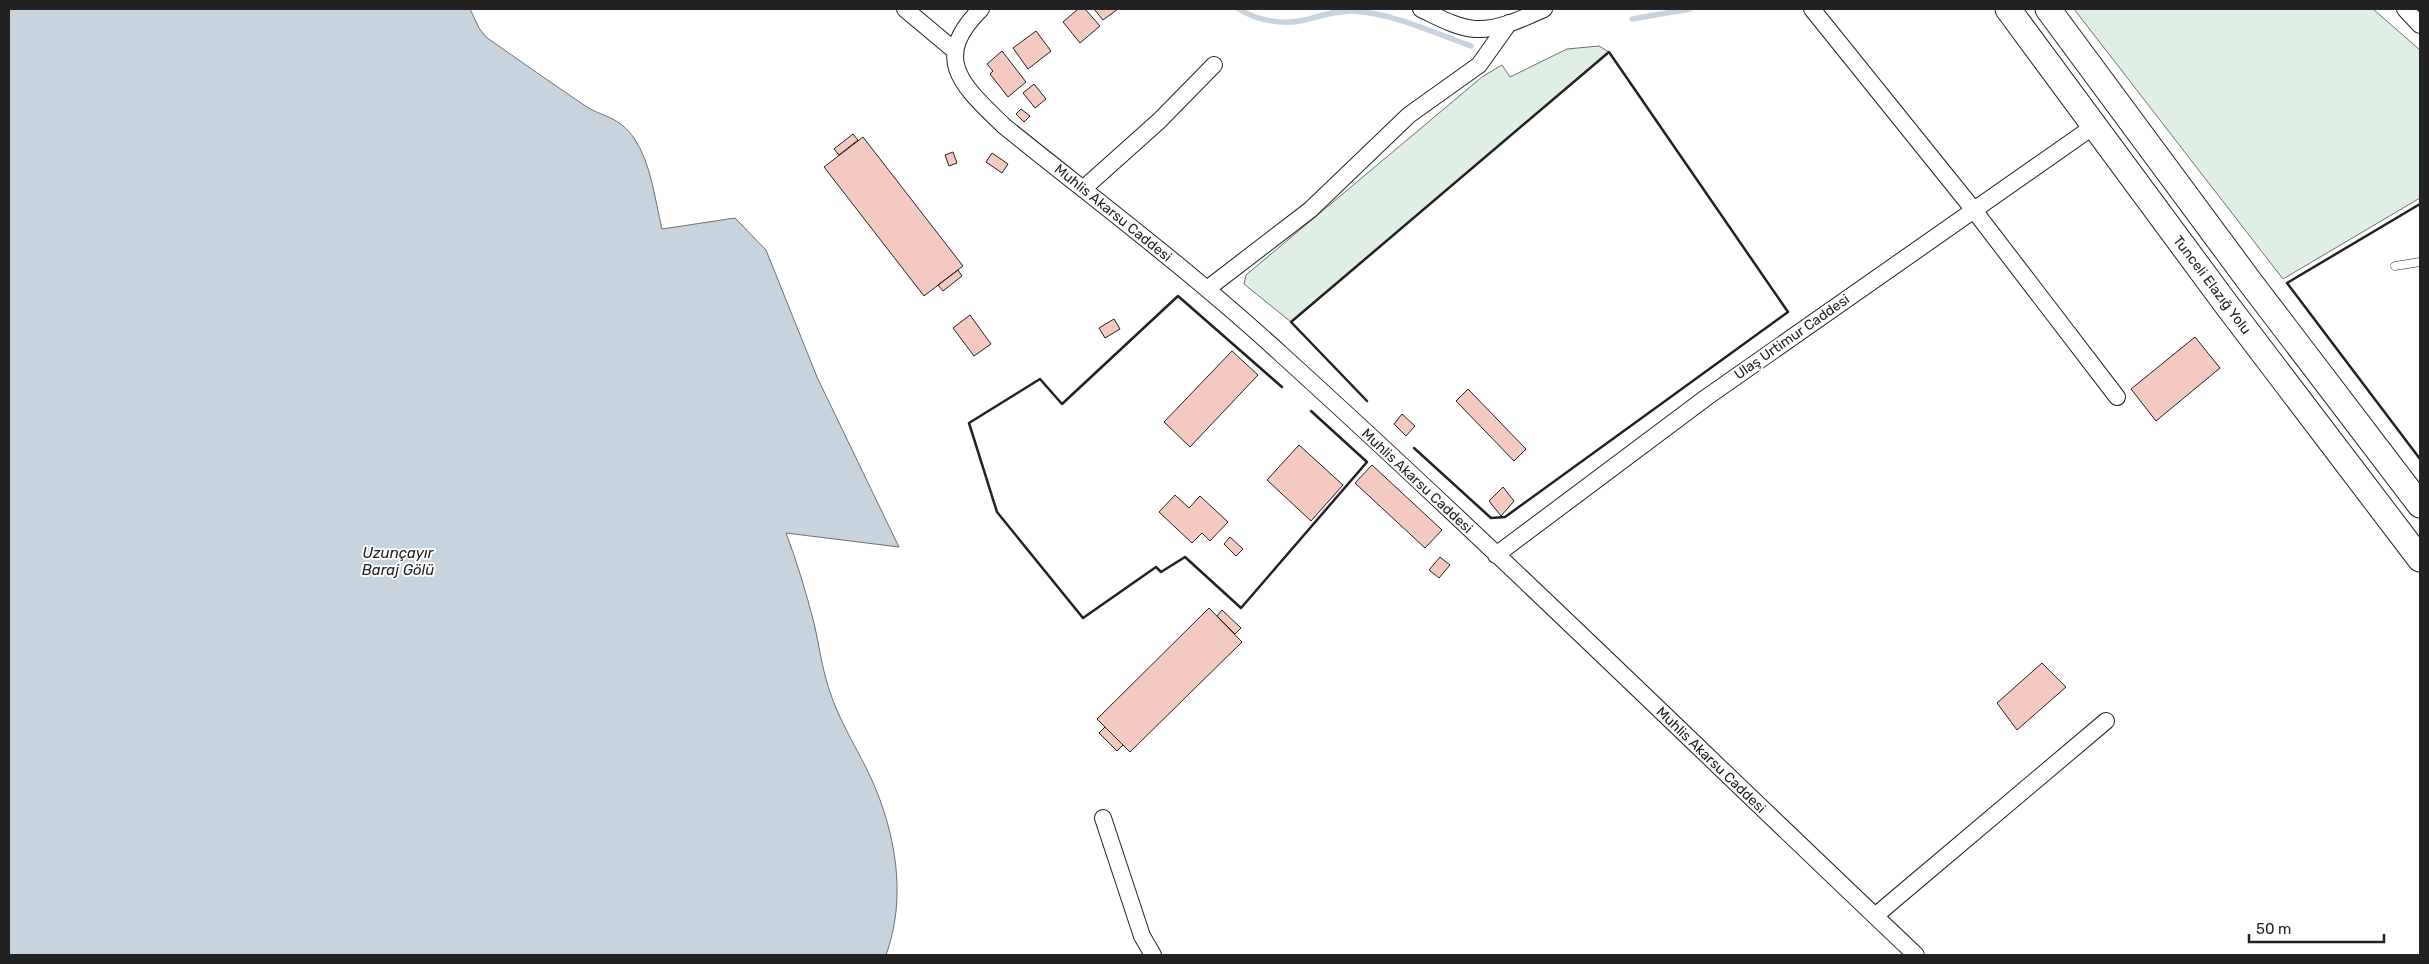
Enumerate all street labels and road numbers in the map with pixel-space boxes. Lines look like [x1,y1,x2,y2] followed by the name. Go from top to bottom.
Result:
[1051,161,1175,265] street label: Muhlis Akarsu Caddesi
[2169,232,2255,338] street label: Tunceli Elazığ Yolu
[1731,291,1853,383] street label: Ulaş Urtimur Caddesi
[1358,425,1476,537] street label: Muhlis Akarsu Caddesi
[1653,703,1769,817] street label: Muhlis Akarsu Caddesi

